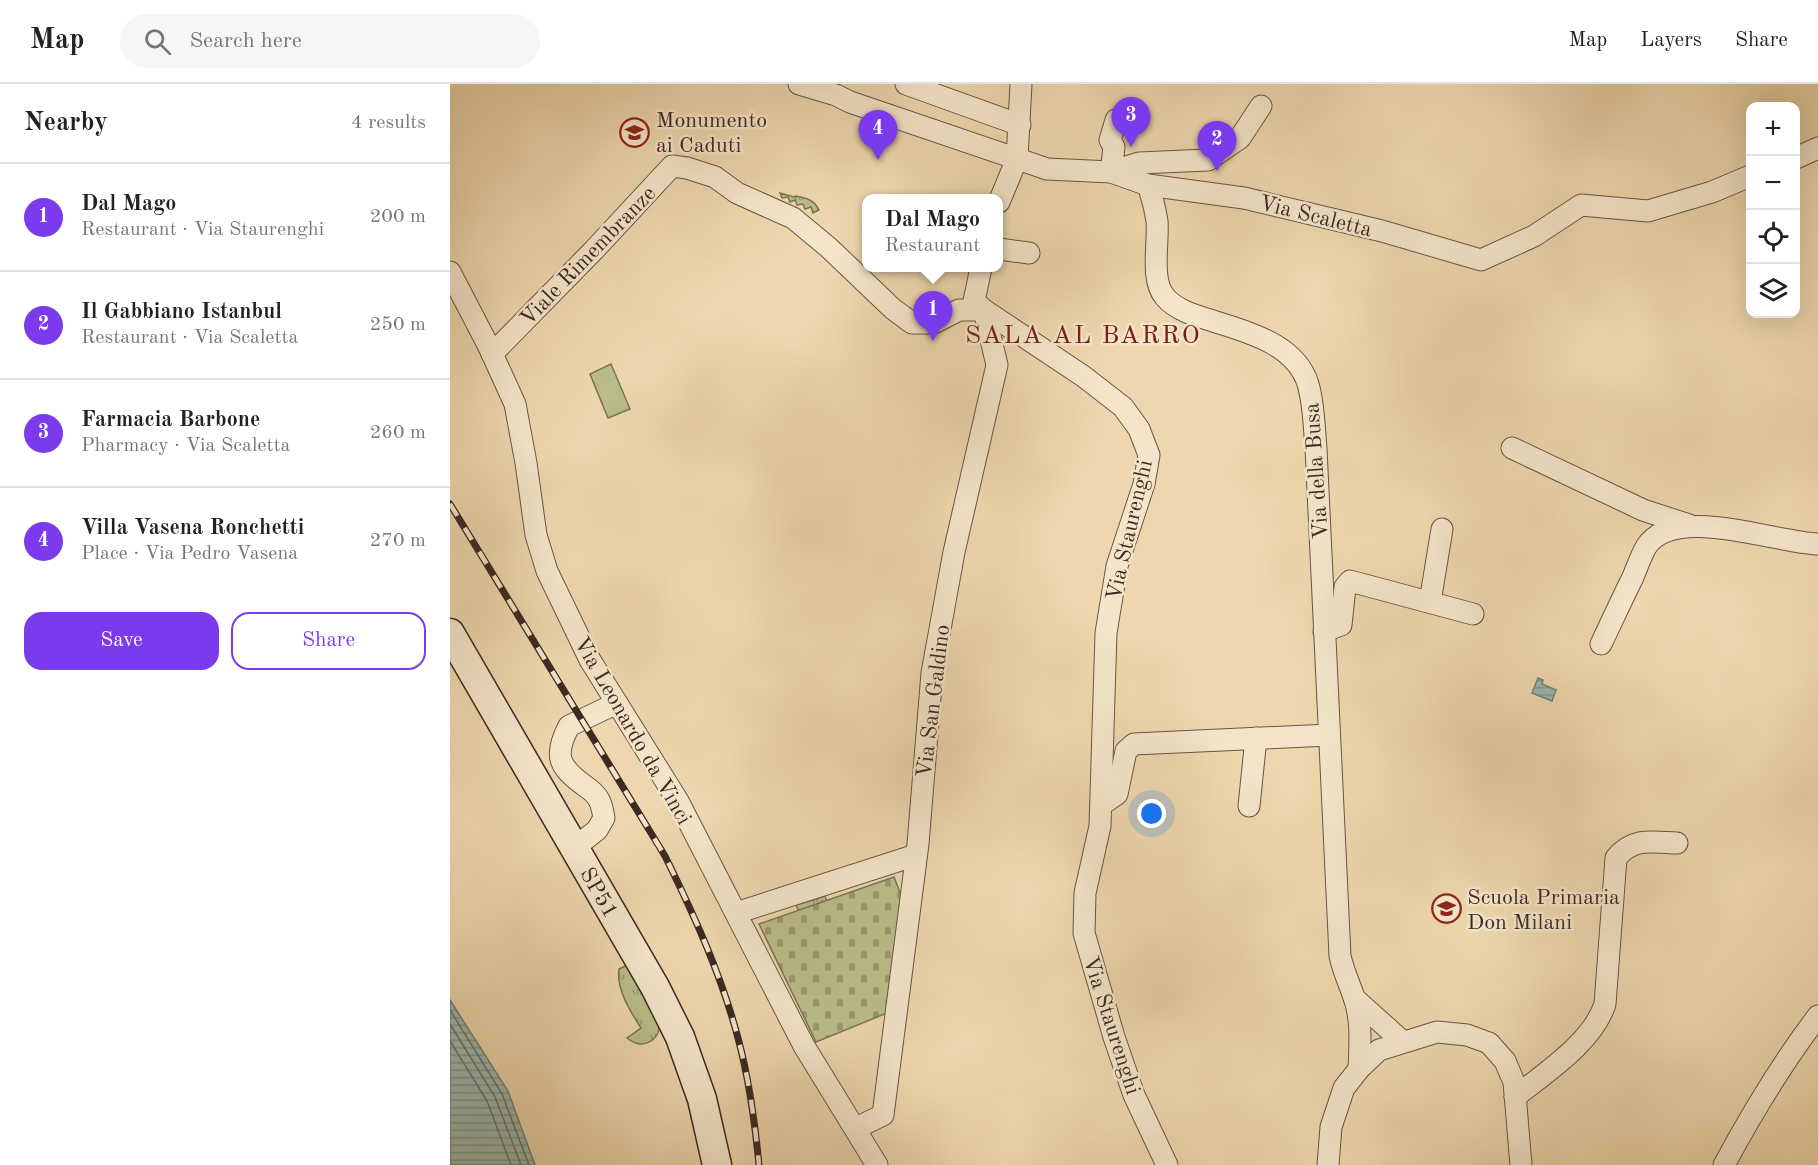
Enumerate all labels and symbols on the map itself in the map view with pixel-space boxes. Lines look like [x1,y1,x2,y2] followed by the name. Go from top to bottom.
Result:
[1112,98,1150,147] pin: 3
[656,110,767,157] place label: Monumento ai Caduti
[858,110,898,160] pin: 4
[619,116,651,148] school or university icon: Monumento ai Caduti
[1198,122,1236,171] pin: 2
[516,182,660,330] street label: Viale Rimembranze
[1257,192,1374,242] street label: Via Scaletta
[914,292,952,341] pin: 1
[965,323,1201,349] district label: SALA AL BARRO
[1301,402,1333,540] street label: Via della Busa
[1103,458,1157,603] street label: Via Staurenghi
[914,623,954,779] street label: Via San Galdino
[569,633,695,829] street label: Via Leonardo da Vinci
[1137,799,1166,828] your location
[575,864,621,922] street label: SP51
[1467,887,1620,934] place label: Scuola Primaria Don Milani
[1430,893,1462,925] school or university icon: Scuola Primaria Don Milani
[1078,954,1144,1097] street label: Via Staurenghi

